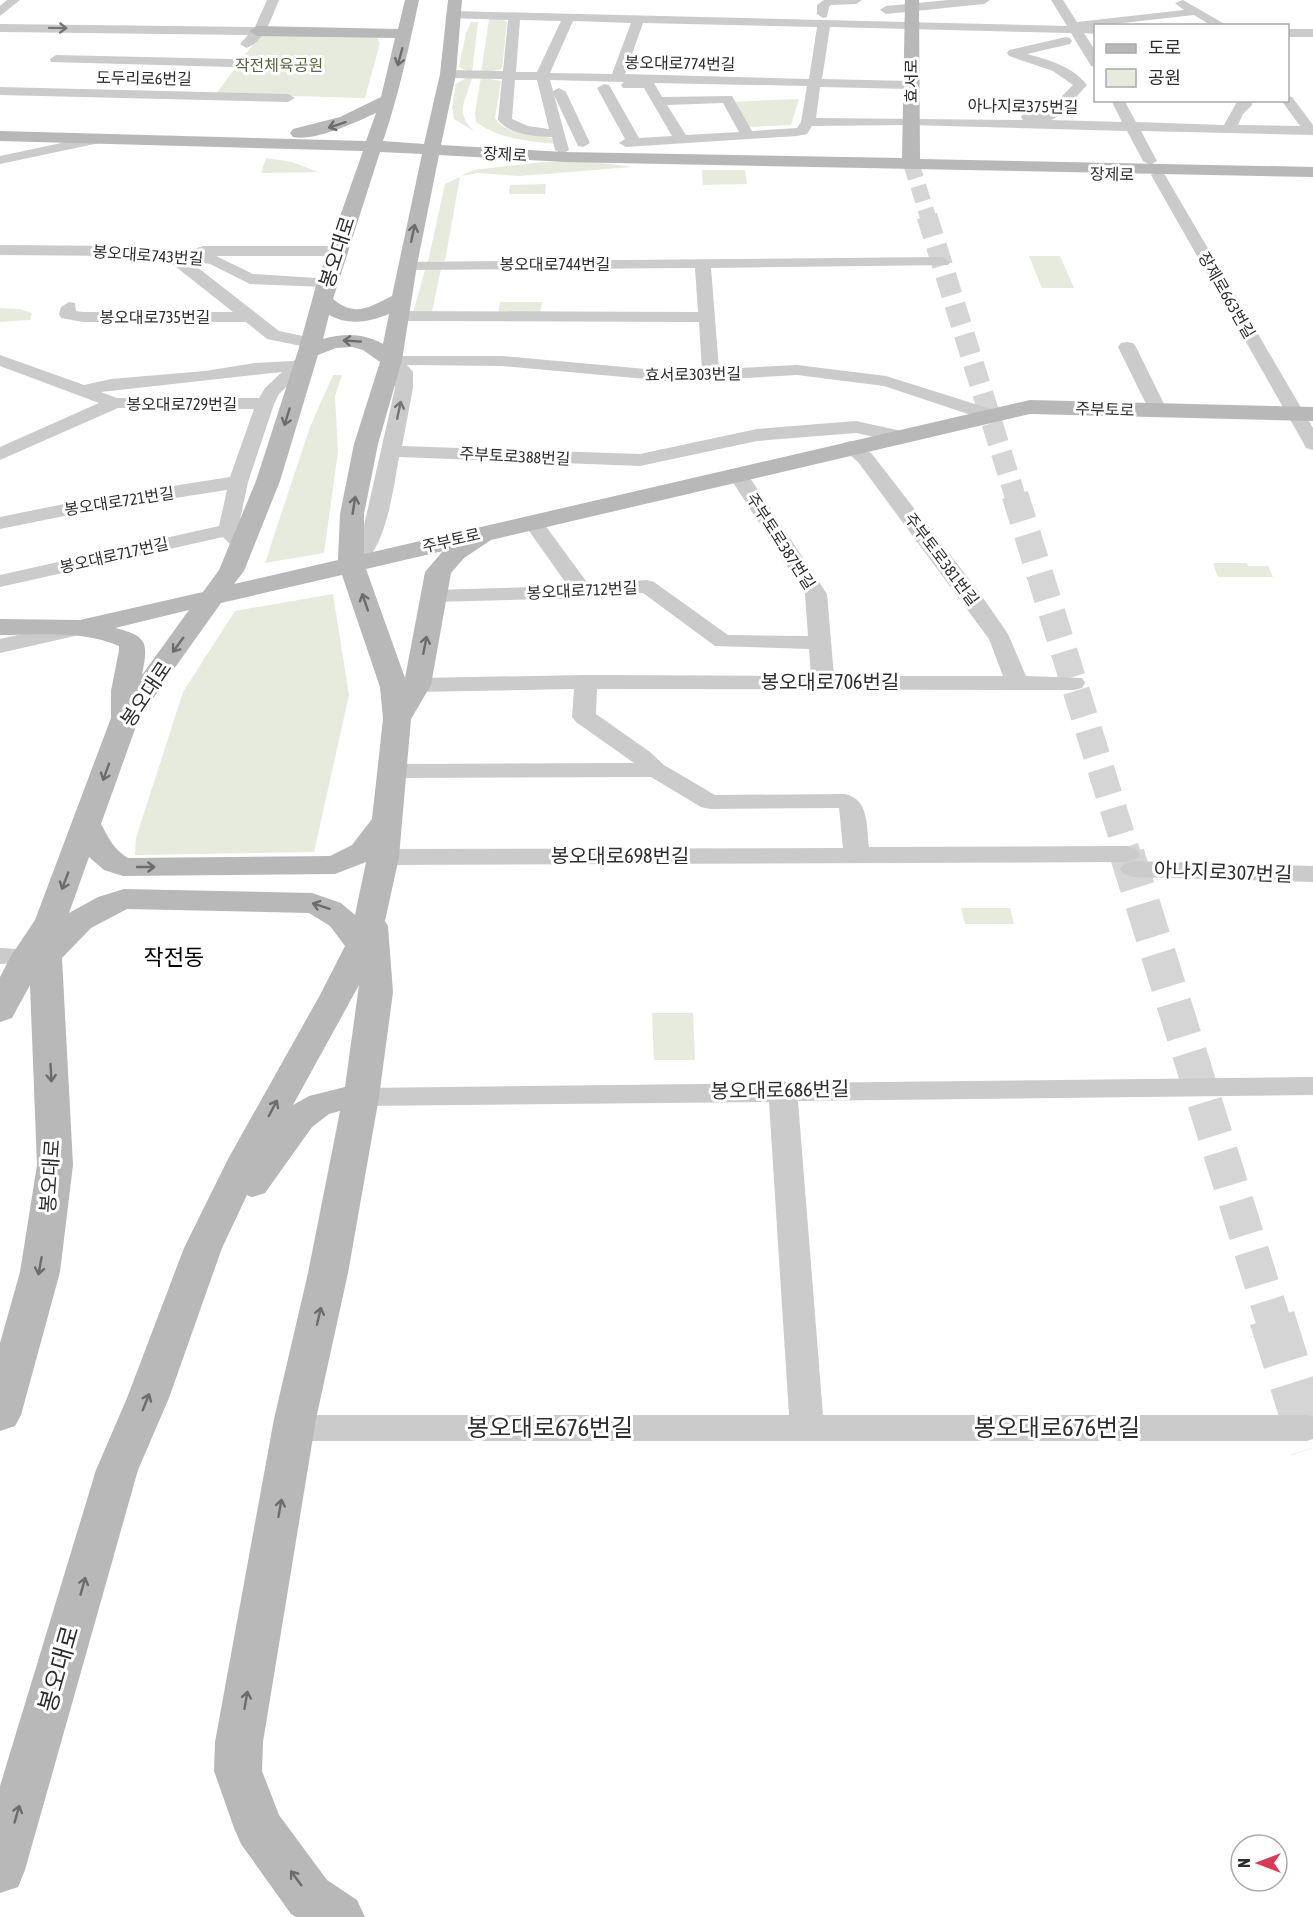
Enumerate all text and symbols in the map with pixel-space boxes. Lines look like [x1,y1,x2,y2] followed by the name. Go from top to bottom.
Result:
[48,22,68,34] one-way arrow
[1094,24,1289,102] legend
[1148,37,1181,58] text: 도로
[394,47,405,66] one-way arrow
[624,53,736,73] street label: 봉오대로774번길
[235,56,323,74] park label: 작전체육공원
[902,59,920,103] street label: 효서로
[1148,67,1181,88] text: 공원
[96,68,192,88] street label: 도두리로6번길
[967,96,1079,116] street label: 아나지로375번길
[328,120,347,131] one-way arrow
[482,144,528,164] street label: 장제로
[1090,165,1135,183] street label: 장제로
[314,213,359,290] street label: 봉오대로
[408,223,420,242] one-way arrow
[92,242,204,268] street label: 봉오대로743번길
[1195,249,1259,341] street label: 장제로663번길
[500,255,610,273] street label: 봉오대로744번길
[100,308,210,326] street label: 봉오대로735번길
[342,335,362,346] one-way arrow
[645,364,741,384] street label: 효서로303번길
[127,395,237,413] street label: 봉오대로729번길
[1075,399,1135,419] street label: 주부토로
[394,401,405,420] one-way arrow
[281,407,292,426] one-way arrow
[459,444,571,468] street label: 주부토로388번길
[63,483,175,519] street label: 봉오대로721번길
[743,490,819,592] street label: 주부토로387번길
[348,495,359,515] one-way arrow
[901,509,983,609] street label: 주부토로381번길
[420,525,482,555] street label: 주부토로
[58,534,170,576] street label: 봉오대로717번길
[526,578,638,602] street label: 봉오대로712번길
[358,593,369,612] one-way arrow
[420,636,431,655] one-way arrow
[172,637,185,653] one-way arrow
[115,657,176,731] street label: 봉오대로
[761,670,899,693] street label: 봉오대로706번길
[99,762,110,781] one-way arrow
[551,844,689,867] street label: 봉오대로698번길
[1153,858,1293,885] street label: 아나지로307번길
[135,861,155,873] one-way arrow
[59,871,70,890] one-way arrow
[312,900,331,911] one-way arrow
[144,944,204,970] district label: 작전동
[45,1062,56,1082] one-way arrow
[710,1077,849,1102] street label: 봉오대로686번길
[267,1100,279,1117] one-way arrow
[35,1138,64,1213] street label: 봉오대로
[34,1256,45,1276] one-way arrow
[313,1307,325,1326] one-way arrow
[141,1393,152,1412] one-way arrow
[467,1414,633,1441] street label: 봉오대로676번길
[974,1414,1140,1441] street label: 봉오대로676번길
[275,1498,286,1518] one-way arrow
[78,1577,89,1596] one-way arrow
[33,1623,84,1715] street label: 봉오대로
[241,1690,252,1710] one-way arrow
[12,1805,23,1824] one-way arrow
[1229,1833,1289,1893] north arrow
[1235,1858,1253,1868] text: N
[290,1871,302,1887] one-way arrow

